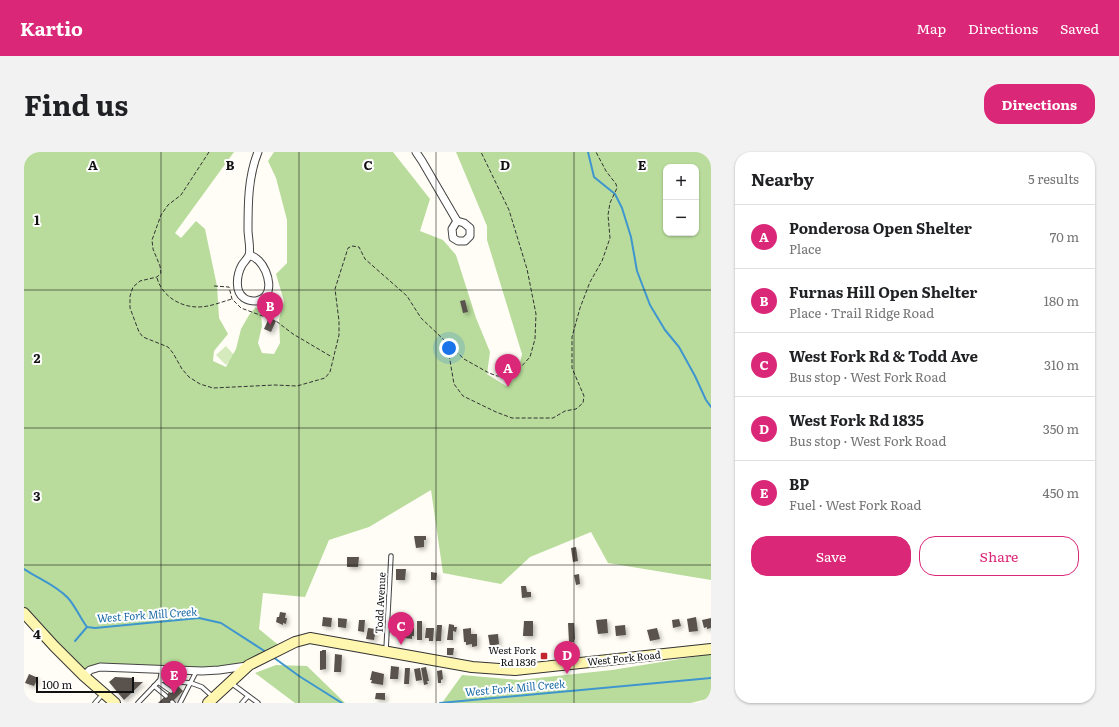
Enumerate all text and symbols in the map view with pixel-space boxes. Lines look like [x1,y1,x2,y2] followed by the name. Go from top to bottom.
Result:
[20,14,83,42] text: Kartio
[916,18,946,38] text: Map
[968,18,1038,38] text: Directions
[1060,18,1099,38] text: Saved
[24,83,128,125] text: Find us
[984,84,1095,124] button: Directions
[88,155,98,174] text: A
[226,155,235,174] text: B
[363,155,373,174] text: C
[500,155,510,174] text: D
[638,155,647,174] text: E
[663,164,699,236] map controls
[663,164,699,200] button: +
[751,166,814,191] text: Nearby
[1028,169,1079,188] text: 5 results
[663,200,699,236] button: −
[34,210,40,229] text: 1
[789,216,972,239] text: Ponderosa Open Shelter
[759,227,769,246] text: A
[1050,227,1079,246] text: 70 m
[789,239,821,258] text: Place
[789,280,977,303] text: Furnas Hill Open Shelter
[760,291,768,310] text: B
[1044,291,1079,310] text: 180 m
[257,292,283,325] pin: B
[789,303,934,322] text: Place · Trail Ridge Road
[439,338,459,358] your location
[789,344,978,367] text: West Fork Rd & Todd Ave
[34,348,41,367] text: 2
[495,354,521,387] pin: A
[759,355,769,374] text: C
[1044,355,1079,374] text: 310 m
[789,367,946,386] text: Bus stop · West Fork Road
[789,408,924,431] text: West Fork Rd 1835
[759,419,769,438] text: D
[1043,419,1079,438] text: 350 m
[789,431,946,450] text: Bus stop · West Fork Road
[789,472,809,495] text: BP
[760,483,768,502] text: E
[1043,483,1079,502] text: 450 m
[33,486,41,505] text: 3
[789,495,922,514] text: Fuel · West Fork Road
[751,536,911,576] button: Save
[919,536,1079,576] button: Share
[370,572,389,634] street label: Todd Avenue
[96,603,198,625] water label: West Fork Mill Creek
[388,612,414,645] pin: C
[33,624,41,643] text: 4
[554,641,580,674] pin: D
[488,642,537,669] place label: West Fork Rd 1836
[586,646,661,669] street label: West Fork Road
[539,651,549,661] marker: West Fork Rd 1836
[161,661,187,694] pin: E
[36,675,134,694] scale bar
[464,675,566,699] water label: West Fork Mill Creek
[42,676,72,692] text: 100 m

